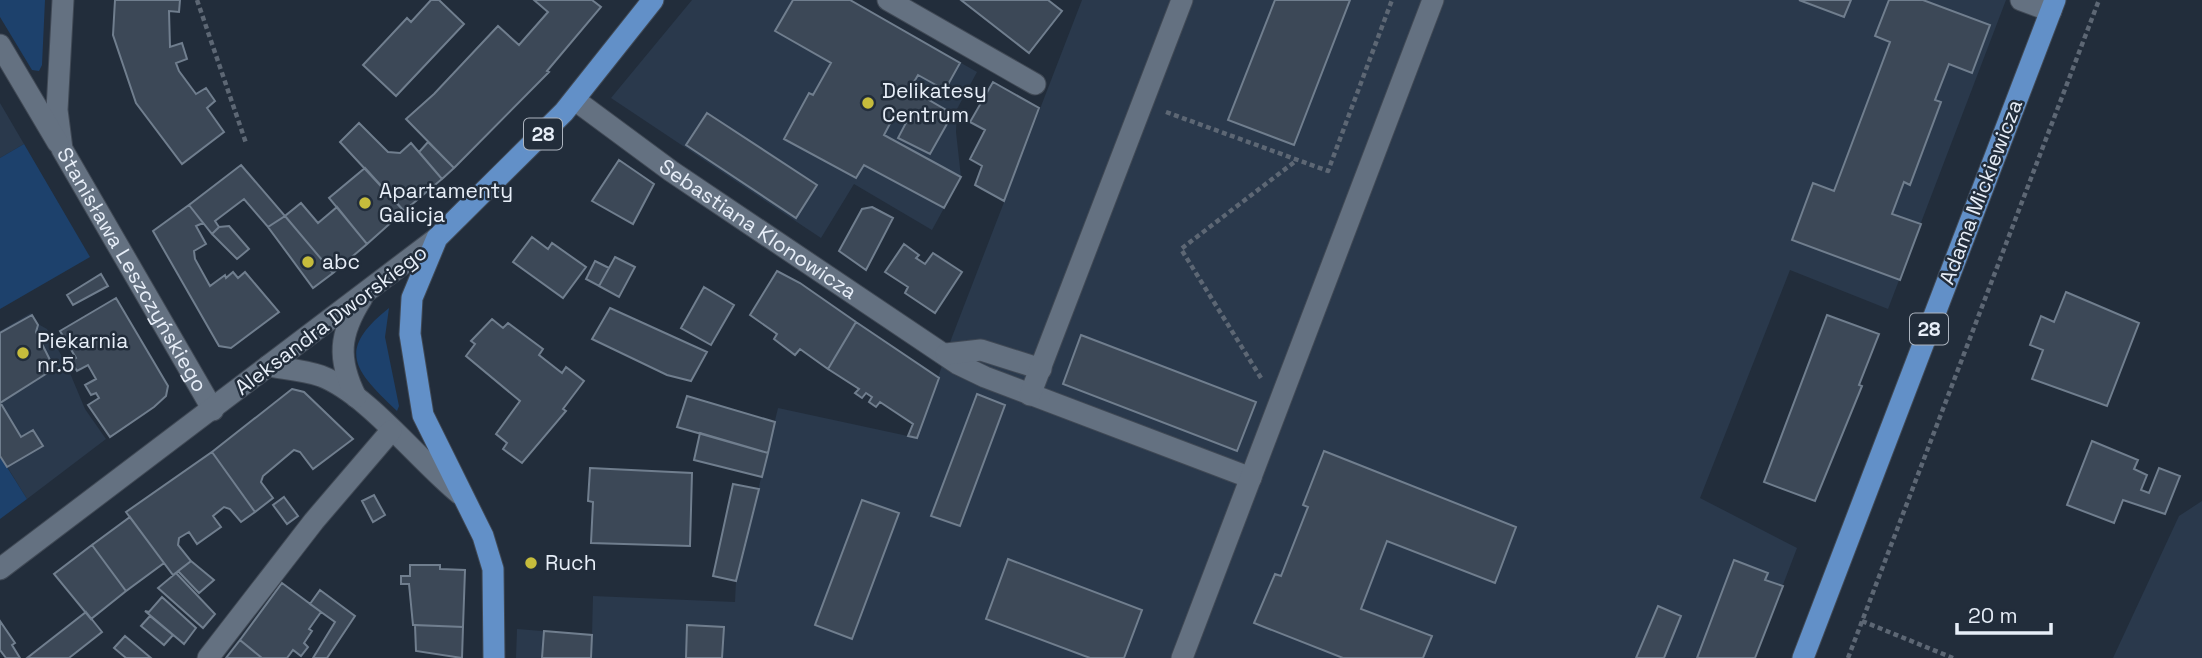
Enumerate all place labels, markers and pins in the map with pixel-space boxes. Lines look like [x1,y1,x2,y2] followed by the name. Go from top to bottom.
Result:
[882,77,987,128] place label: Delikatesy Centrum
[860,95,876,111] marker: Delikatesy Centrum
[379,177,513,228] place label: Apartamenty Galicja
[357,195,373,211] marker: Apartamenty Galicja
[322,248,360,275] place label: abc
[300,254,316,270] marker: abc
[37,327,128,378] place label: Piekarnia nr.5
[15,345,31,361] marker: Piekarnia nr.5
[545,549,597,576] place label: Ruch
[523,555,539,571] marker: Ruch

